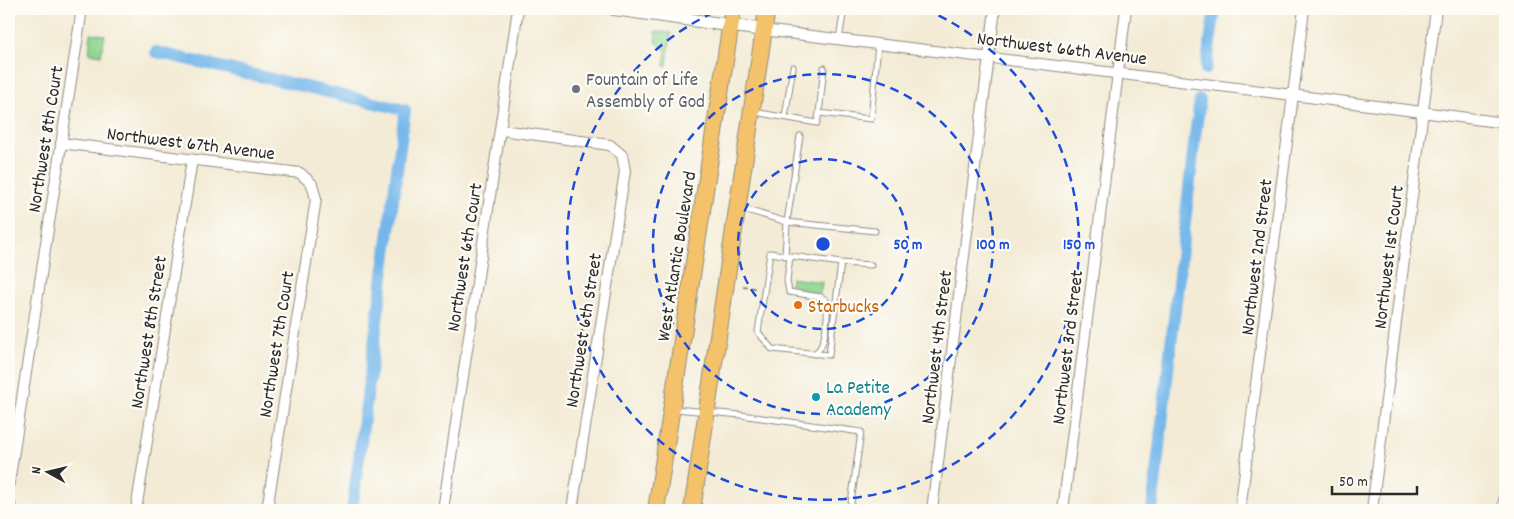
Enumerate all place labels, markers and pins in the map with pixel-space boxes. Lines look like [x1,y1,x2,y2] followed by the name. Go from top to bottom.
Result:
[586,68,705,117] place label: Fountain of Life Assembly of God
[570,83,582,95] marker: Fountain of Life Assembly of God
[814,235,832,253] centre of rings
[808,295,879,322] place label: Starbucks
[792,299,804,311] marker: Starbucks
[826,376,891,425] place label: La Petite Academy
[810,391,822,403] marker: La Petite Academy

